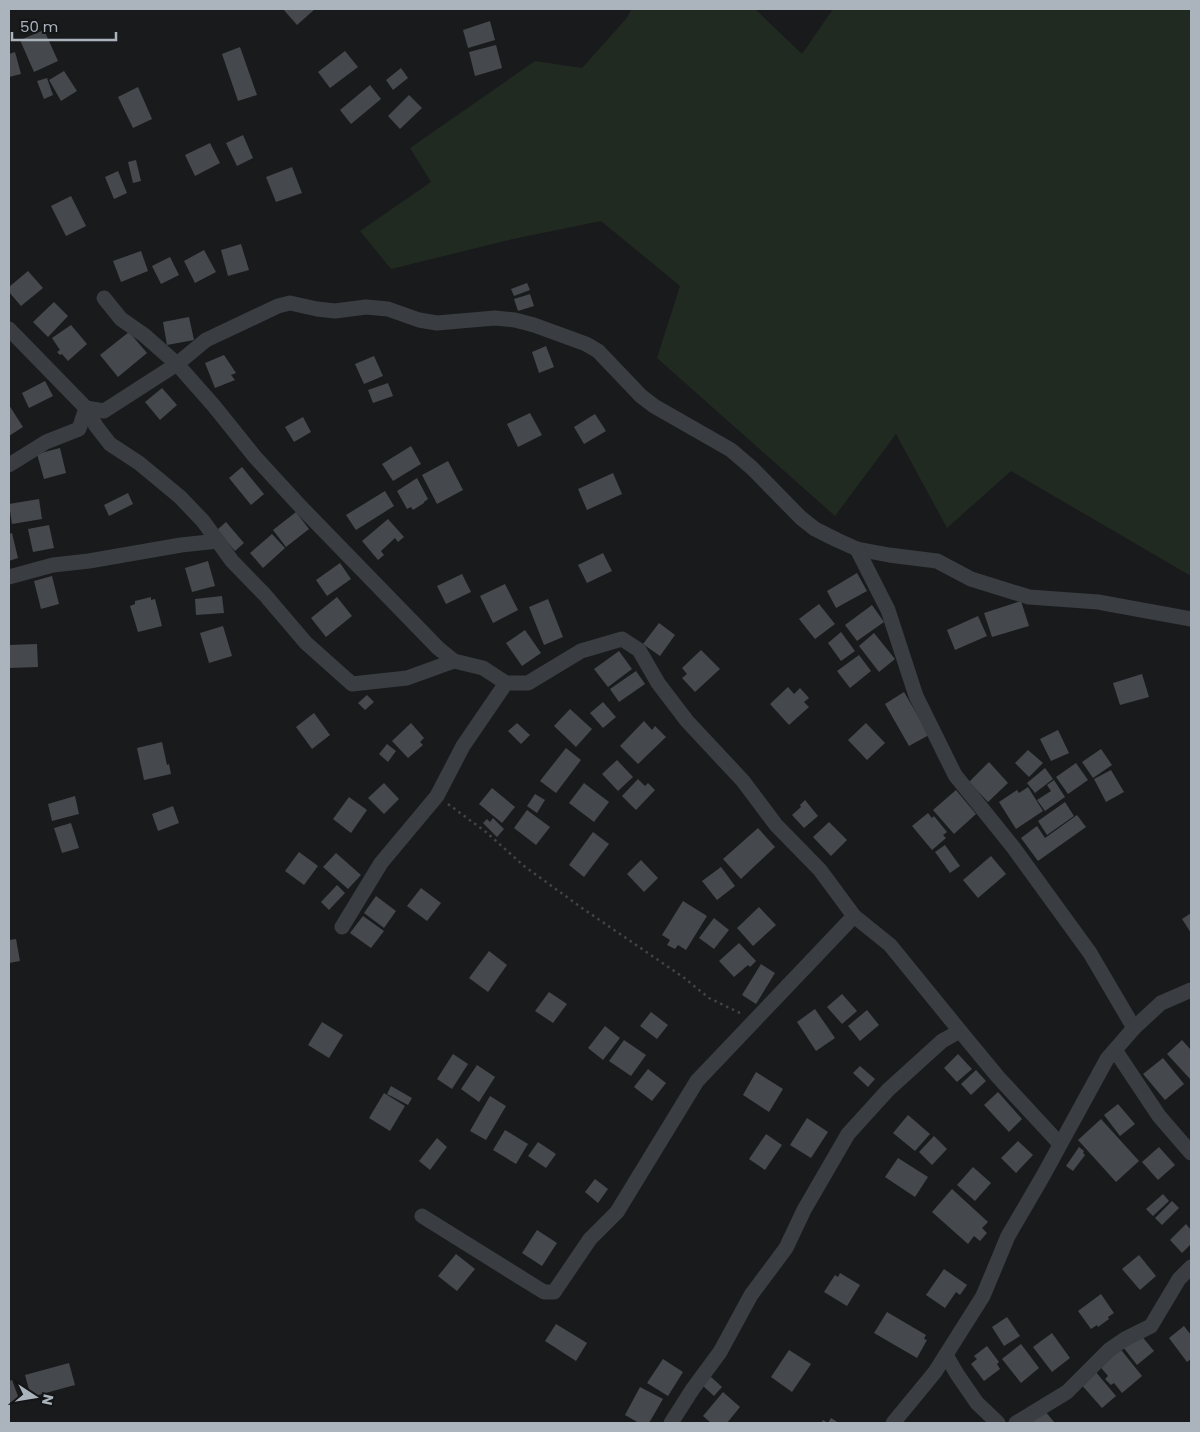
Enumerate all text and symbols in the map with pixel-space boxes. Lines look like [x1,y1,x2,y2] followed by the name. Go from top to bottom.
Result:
[12,10,116,42] scale bar
[20,16,58,37] text: 50 m
[10,1372,60,1422] north arrow
[37,1392,59,1407] text: N

